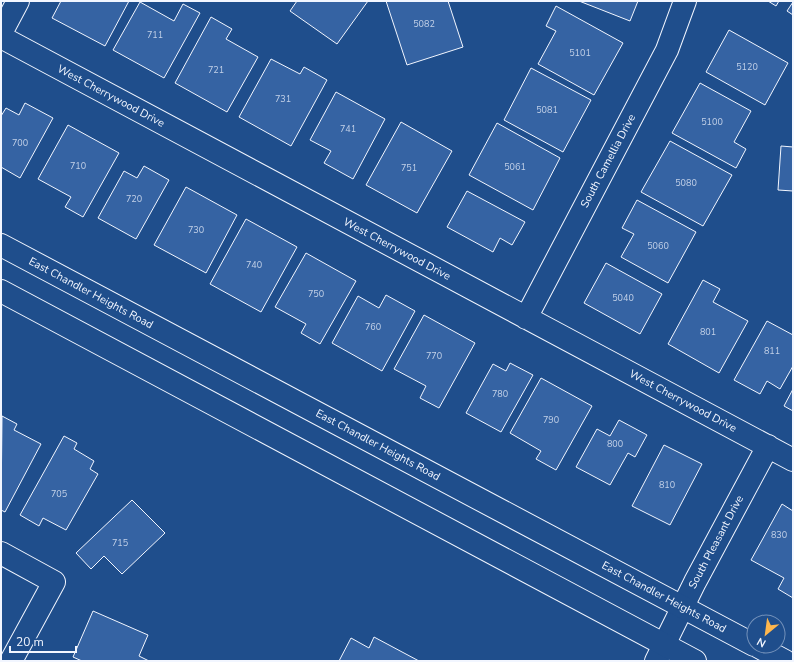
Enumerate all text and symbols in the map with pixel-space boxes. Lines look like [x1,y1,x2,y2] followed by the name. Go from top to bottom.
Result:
[413,18,435,30] house number: 5082
[147,29,163,41] house number: 711
[569,47,591,59] house number: 5101
[55,61,167,131] street label: West Cherrywood Drive
[736,61,758,73] house number: 5120
[208,64,224,76] house number: 721
[275,93,291,105] house number: 731
[536,104,558,116] house number: 5081
[577,111,639,210] street label: South Camellia Drive
[701,116,723,128] house number: 5100
[340,123,356,135] house number: 741
[12,137,28,149] house number: 700
[70,160,86,172] house number: 710
[504,161,526,173] house number: 5061
[401,162,417,174] house number: 751
[675,177,697,189] house number: 5080
[126,193,142,205] house number: 720
[341,214,453,284] street label: West Cherrywood Drive
[188,224,204,236] house number: 730
[647,240,669,252] house number: 5060
[26,254,156,332] street label: East Chandler Heights Road
[246,259,262,271] house number: 740
[308,288,324,300] house number: 750
[612,292,634,304] house number: 5040
[365,321,381,333] house number: 760
[700,326,716,338] house number: 801
[764,345,780,357] house number: 811
[426,350,442,362] house number: 770
[627,366,739,436] street label: West Cherrywood Drive
[492,388,508,400] house number: 780
[313,406,443,484] street label: East Chandler Heights Road
[543,414,559,426] house number: 790
[607,438,623,450] house number: 800
[659,479,675,491] house number: 810
[51,488,67,500] house number: 705
[685,492,747,591] street label: South Pleasant Drive
[771,529,787,541] house number: 830
[112,537,128,549] house number: 715
[599,558,729,636] street label: East Chandler Heights Road
[746,614,786,654] north arrow
[10,628,76,654] scale bar
[16,634,44,650] text: 20 m
[754,634,769,651] text: N

